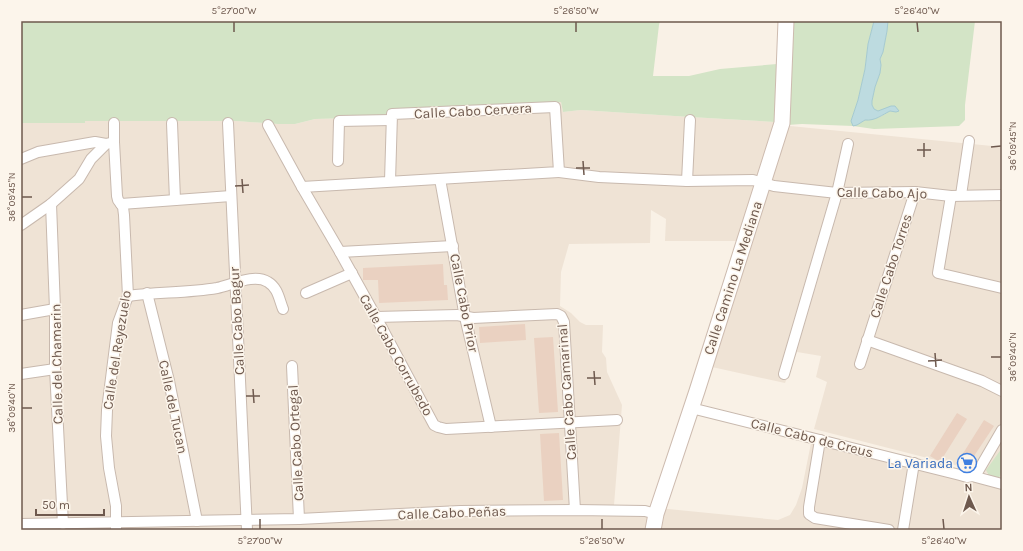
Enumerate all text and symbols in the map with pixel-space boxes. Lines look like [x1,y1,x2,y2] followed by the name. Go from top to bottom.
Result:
[212,5,256,17] text: 5°27'00"W
[553,5,599,17] text: 5°26'50"W
[894,5,940,17] text: 5°26'40"W
[414,99,532,123] street label: Calle Cabo Cervera
[1007,121,1019,171] text: 36°09'45"N
[6,172,18,222] text: 36°09'45"N
[837,184,927,202] street label: Calle Cabo Ajo
[700,199,766,357] street label: Calle Camino La Mediana
[866,212,916,320] street label: Calle Cabo Torres
[446,252,482,355] street label: Calle Cabo Prior
[226,266,248,375] street label: Calle Cabo Bagur
[99,289,135,411] street label: Calle del Reyezuelo
[355,291,437,419] street label: Calle Cabo Corrubedo
[47,304,67,424] street label: Calle del Chamarin
[554,323,580,461] street label: Calle Cabo Camarinal
[1007,332,1019,382] text: 36°09'40"N
[155,359,191,455] street label: Calle del Tucan
[6,383,18,433] text: 36°09'40"N
[284,384,308,502] street label: Calle Cabo Ortegal
[749,415,875,461] street label: Calle Cabo de Creus
[956,452,978,474] supermarket icon: La Variada
[887,455,953,472] place label: La Variada
[949,477,989,517] north arrow
[964,481,973,494] text: N
[36,491,104,517] scale bar
[42,498,70,512] text: 50 m
[397,503,507,523] street label: Calle Cabo Peñas
[238,535,282,547] text: 5°27'00"W
[579,535,625,547] text: 5°26'50"W
[921,535,967,547] text: 5°26'40"W

